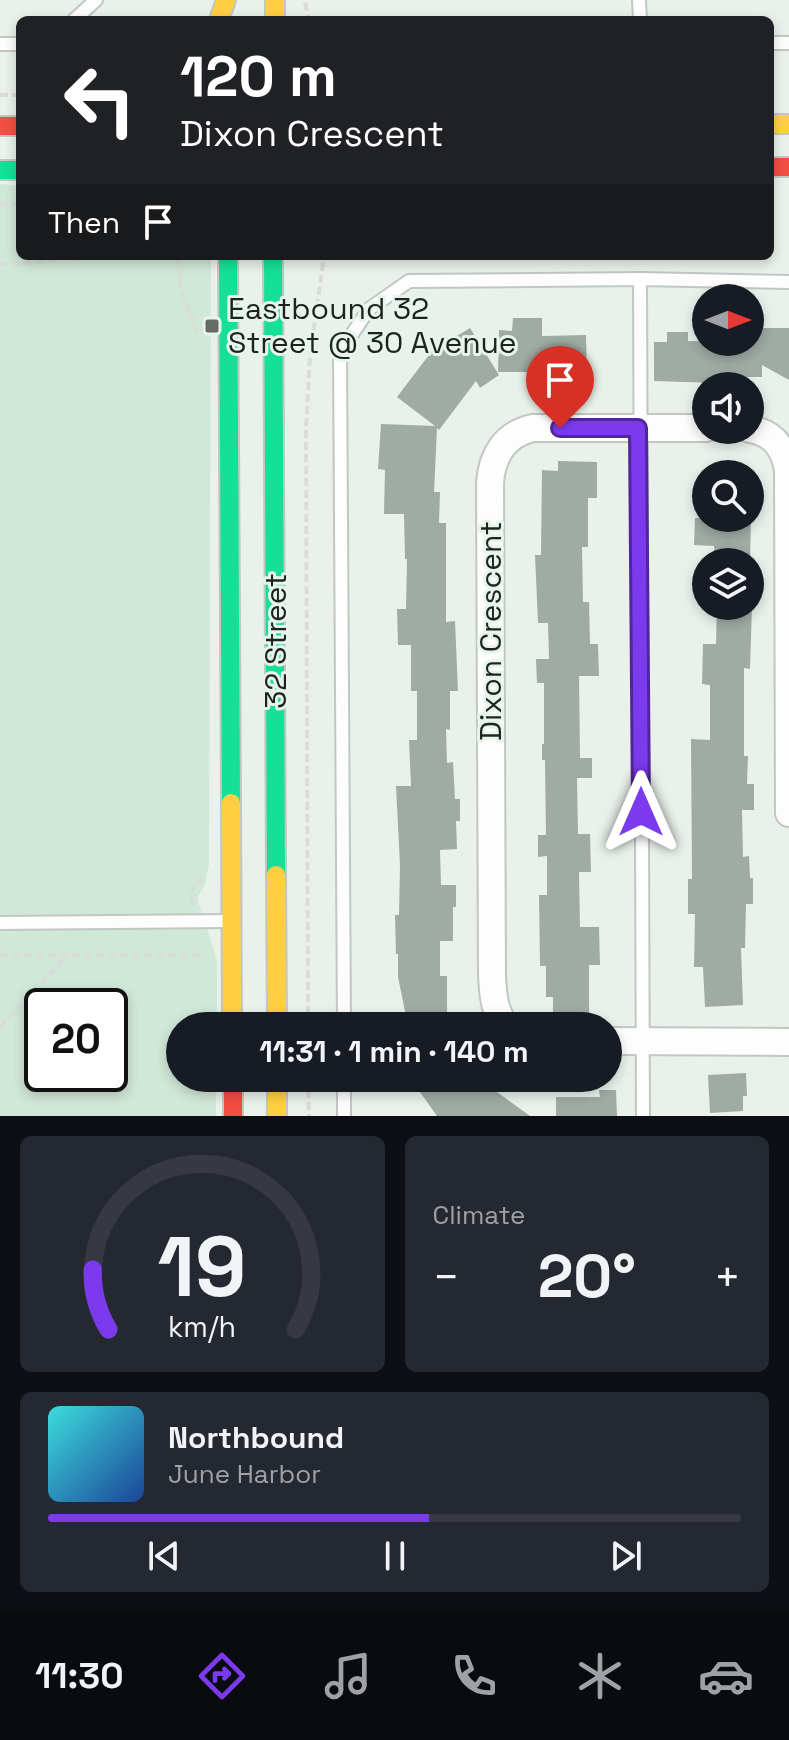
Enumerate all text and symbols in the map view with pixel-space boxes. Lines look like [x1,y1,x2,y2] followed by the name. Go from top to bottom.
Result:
[180,41,337,112] text: 120 m
[48,48,152,152] icon: left
[180,111,444,157] text: Dixon Crescent
[136,200,180,244] icon: arrive
[48,203,120,242] text: Then
[692,284,764,356] north arrow
[692,284,764,620] map controls
[228,289,517,362] place label: Eastbound 32 Street @ 30 Avenue
[203,317,221,335] marker: Eastbound 32 Street @ 30 Avenue
[526,346,594,428] pin
[538,358,582,402] icon: arrive
[692,372,764,444] button: sound
[692,460,764,532] button: search
[471,521,510,741] street label: Dixon Crescent
[692,548,764,620] button: layers
[256,573,295,709] street label: 32 Street
[599,770,683,854] position arrow
[24,988,128,1092] speed limit sign: 20
[259,1032,529,1071] text: 11:31 · 1 min · 140 m
[433,1198,525,1232] text: Climate
[158,1214,247,1320] text: 19
[538,1238,636,1315] text: 20°
[433,1249,460,1305] text: −
[714,1249,741,1305] text: +
[168,1309,236,1345] text: km/h
[168,1418,344,1457] text: Northbound
[168,1457,321,1491] text: June Harbor
[142,1534,186,1578] icon: previous
[373,1534,417,1578] icon: pause
[604,1534,648,1578] icon: next
[194,1648,250,1704] icon: directions
[320,1648,376,1704] icon: music
[446,1648,502,1704] icon: phone
[572,1648,628,1704] icon: climate
[698,1648,754,1704] icon: car
[35,1653,124,1699] text: 11:30

